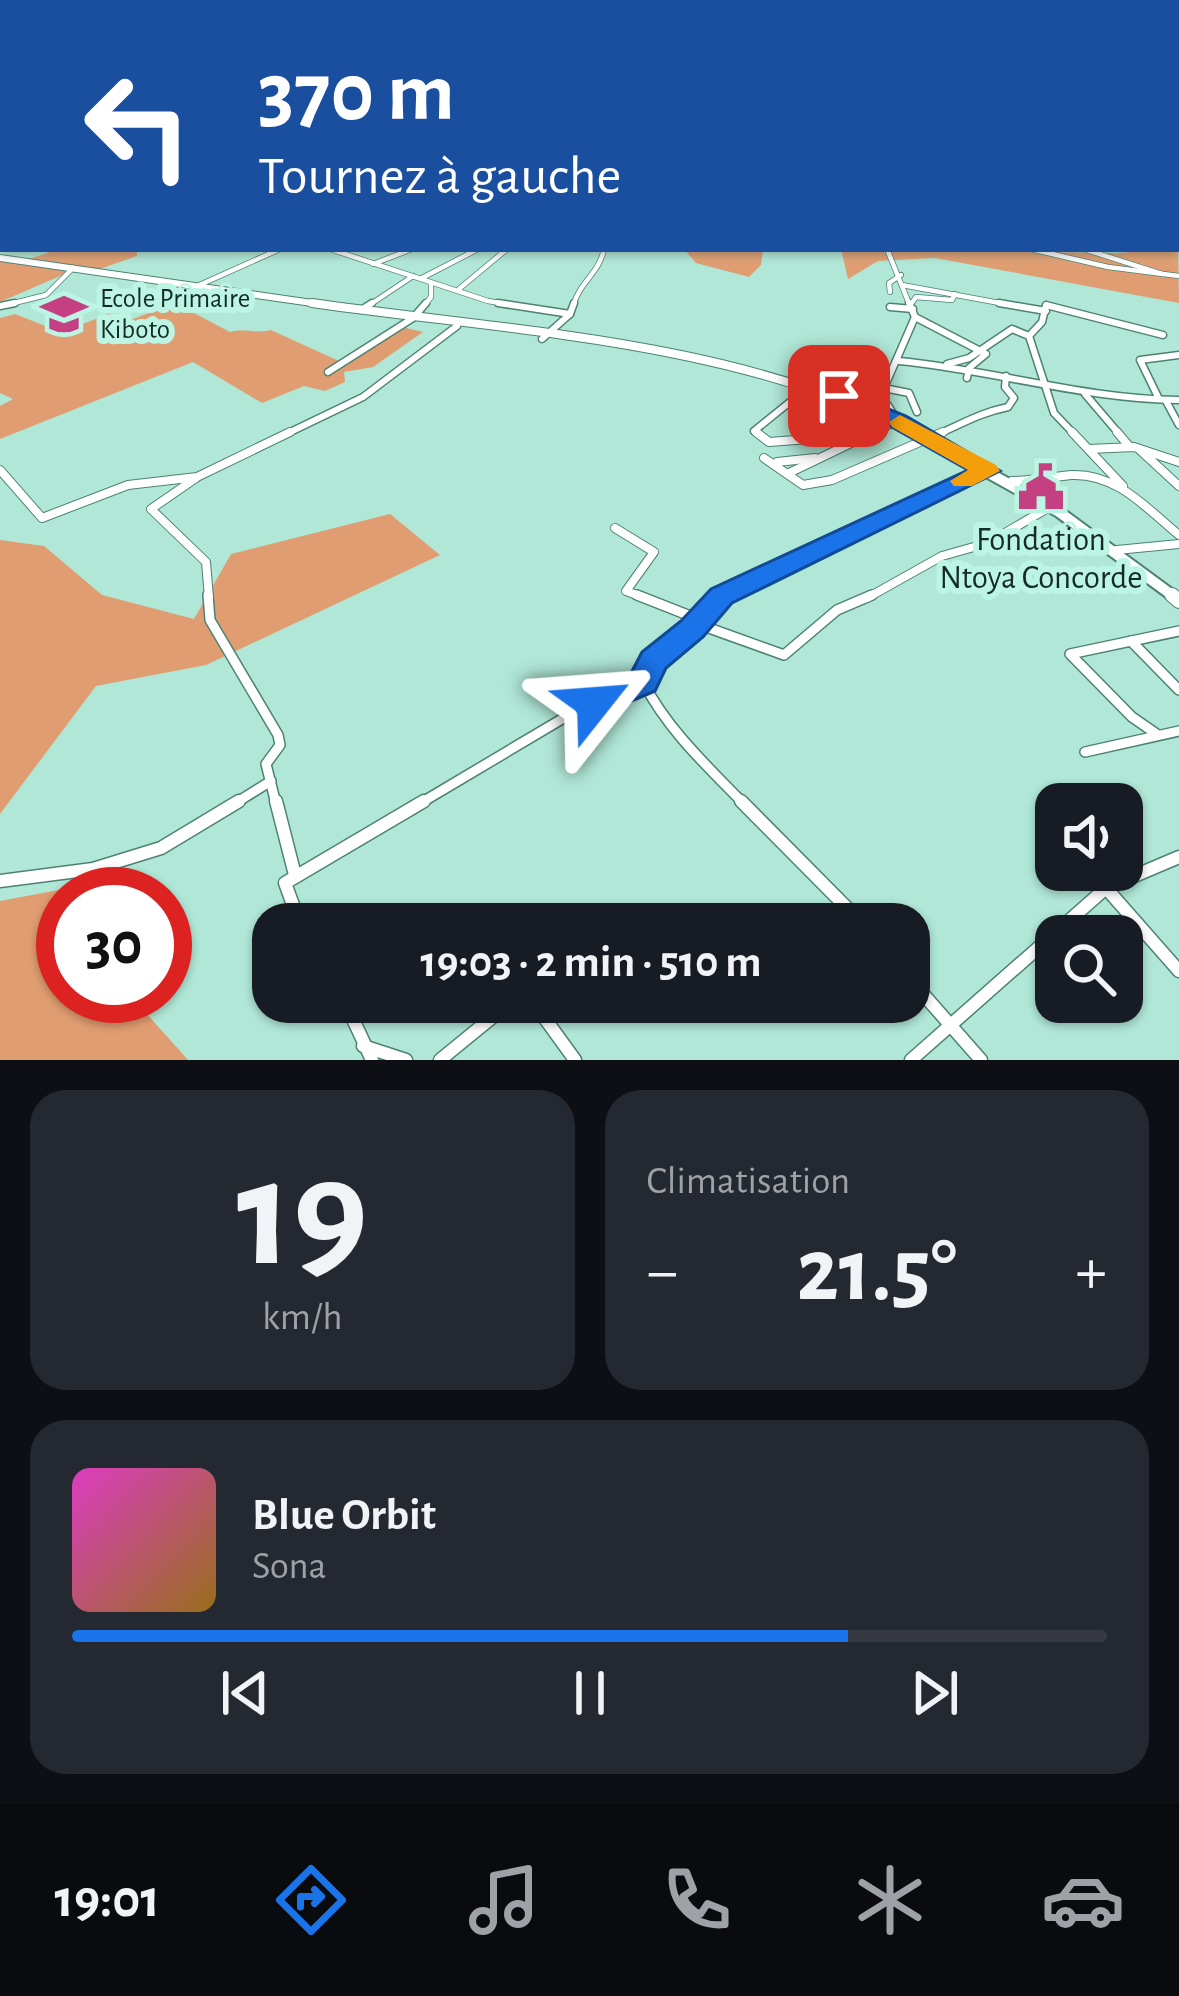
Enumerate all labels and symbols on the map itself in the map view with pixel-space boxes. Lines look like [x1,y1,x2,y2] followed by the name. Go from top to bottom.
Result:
[100,285,250,343] place label: Ecole Primaire Kiboto
[39,289,89,339] school or university icon: Ecole Primaire Kiboto
[788,345,890,447] pin
[1016,462,1066,512] public building icon: Fondation Ntoya Concorde
[939,524,1143,595] place label: Fondation Ntoya Concorde
[531,640,657,766] position arrow
[36,867,192,1023] speed limit sign: 30

